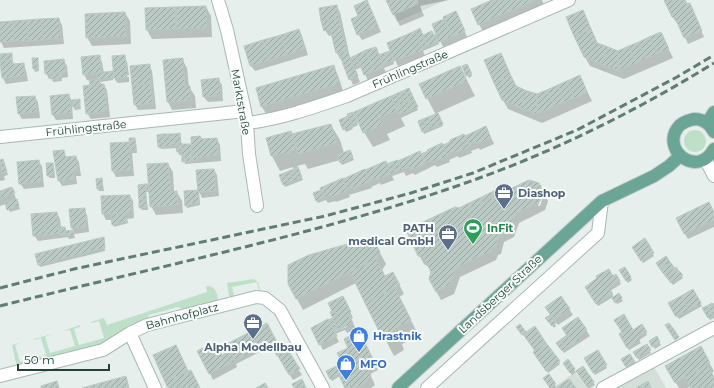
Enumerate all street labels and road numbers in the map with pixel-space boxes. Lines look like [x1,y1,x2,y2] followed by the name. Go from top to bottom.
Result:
[370,47,450,91] street label: Frühlingstraße
[228,68,254,136] street label: Marktstraße
[45,117,127,139] street label: Frühlingstraße
[455,252,545,336] street label: Landsberger Straße
[144,299,220,332] street label: Bahnhofplatz

